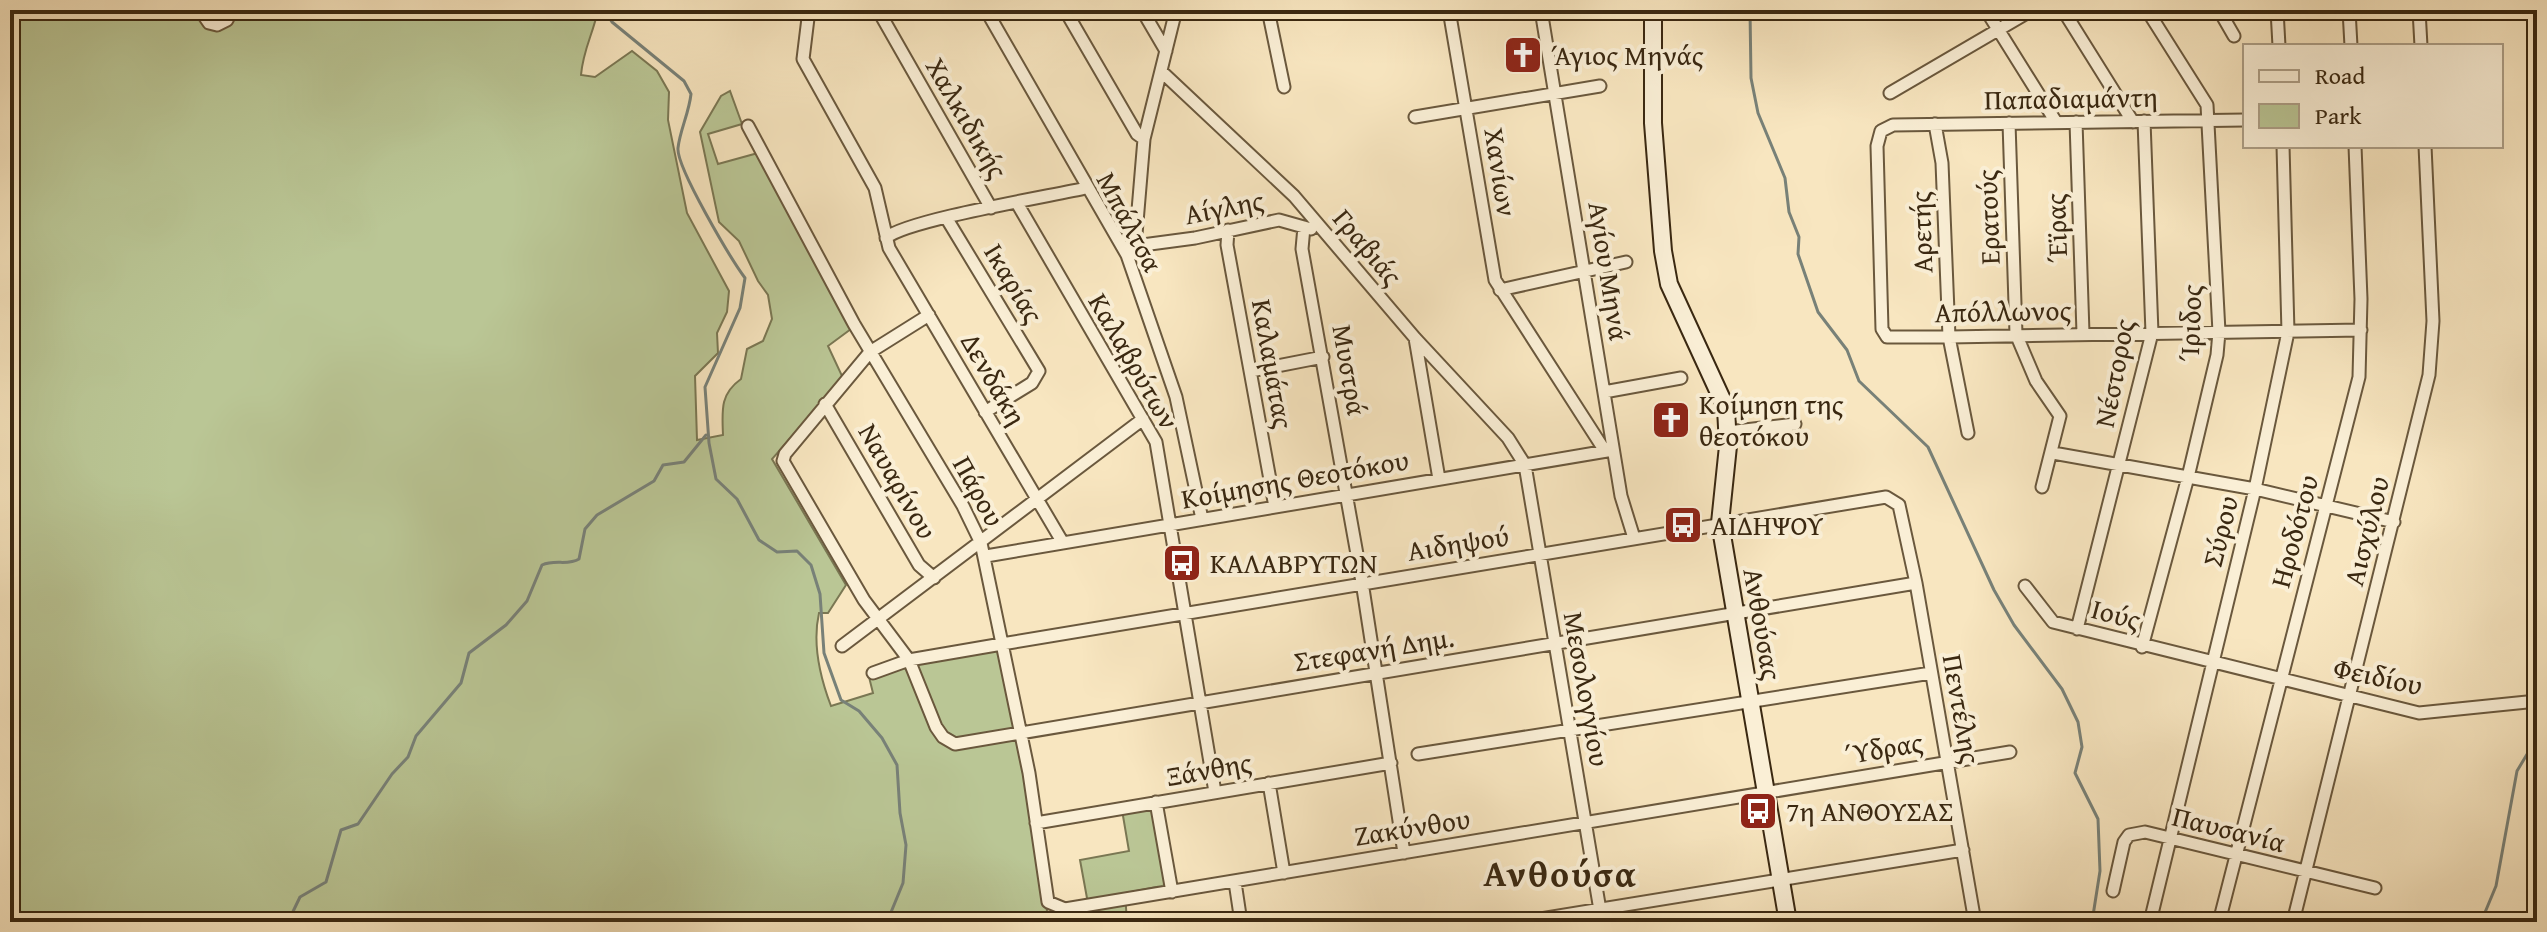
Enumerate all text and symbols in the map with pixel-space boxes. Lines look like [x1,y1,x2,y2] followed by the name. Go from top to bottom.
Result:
[1502,34,1544,76] church icon: Άγιος Μηνάς
[1551,34,1704,75] place label: Άγιος Μηνάς
[2243,44,2503,148] legend
[916,49,1019,186] street label: Χαλκιδικής
[2315,58,2365,93] text: Road
[1984,75,2158,120] street label: Παπαδιαμάντη
[2315,98,2362,133] text: Park
[1474,125,1529,219] street label: Χανίων
[1087,164,1174,279] street label: Μπάλτσα
[1965,169,2010,265] street label: Ερατούς
[1181,179,1267,234] street label: Αίγλης
[1899,190,1942,274] street label: Αρετής
[2034,192,2077,264] street label: Έϊρας
[1578,198,1641,344] street label: Αγίου Μηνά
[1324,199,1413,294] street label: Γραβιάς
[974,235,1055,331] street label: Ικαρίας
[2168,283,2211,362] street label: Ίριδος
[1079,285,1190,436] street label: Καλαβρύτων
[1934,289,2072,332] street label: Απόλλωνος
[1242,296,1305,432] street label: Καλαμάτας
[2083,315,2144,431] street label: Νέστορος
[1322,321,1379,419] street label: Μυστρά
[951,325,1037,433] street label: Δενδάκη
[1699,383,1844,456] place label: Κοίμηση της θεοτόκου
[1650,399,1692,441] church icon: Κοίμηση της θεοτόκου
[849,415,948,546] street label: Ναυαρίνου
[1178,438,1412,519] street label: Κοίμησης Θεοτόκου
[943,448,1016,534] street label: Πάρου
[2259,470,2328,592] street label: Ηροδότου
[2332,472,2399,590] street label: Αισχύλου
[2191,491,2248,571] street label: Σύρου
[1662,504,1704,546] bus stop icon: ΑΙΔΗΨΟΥ
[1711,504,1824,545] place label: ΑΙΔΗΨΟΥ
[1404,514,1512,571] street label: Αιδηψού
[1161,542,1203,584] bus stop icon: ΚΑΛΑΒΡΥΤΩΝ
[1210,542,1377,583] place label: ΚΑΛΑΒΡΥΤΩΝ
[1733,564,1794,683] street label: Ανθούσας
[2087,587,2146,640] street label: Ιούς
[1554,608,1621,770] street label: Μεσολογγίου
[1291,616,1457,681] street label: Στεφανή Δημ.
[2330,646,2426,705] street label: Φειδίου
[1933,651,1992,767] street label: Πεντέλης
[1842,721,1926,774] street label: Ύδρας
[1163,741,1255,796] street label: Ξάνθης
[1737,790,1779,832] bus stop icon: 7η ΑΝΘΟΥΣΑΣ
[1786,790,1953,831] place label: 7η ΑΝΘΟΥΣΑΣ
[2168,795,2290,862] street label: Παυσανία
[1351,797,1473,856] street label: Ζακύνθου
[1484,846,1638,899] district label: Ανθούσα

